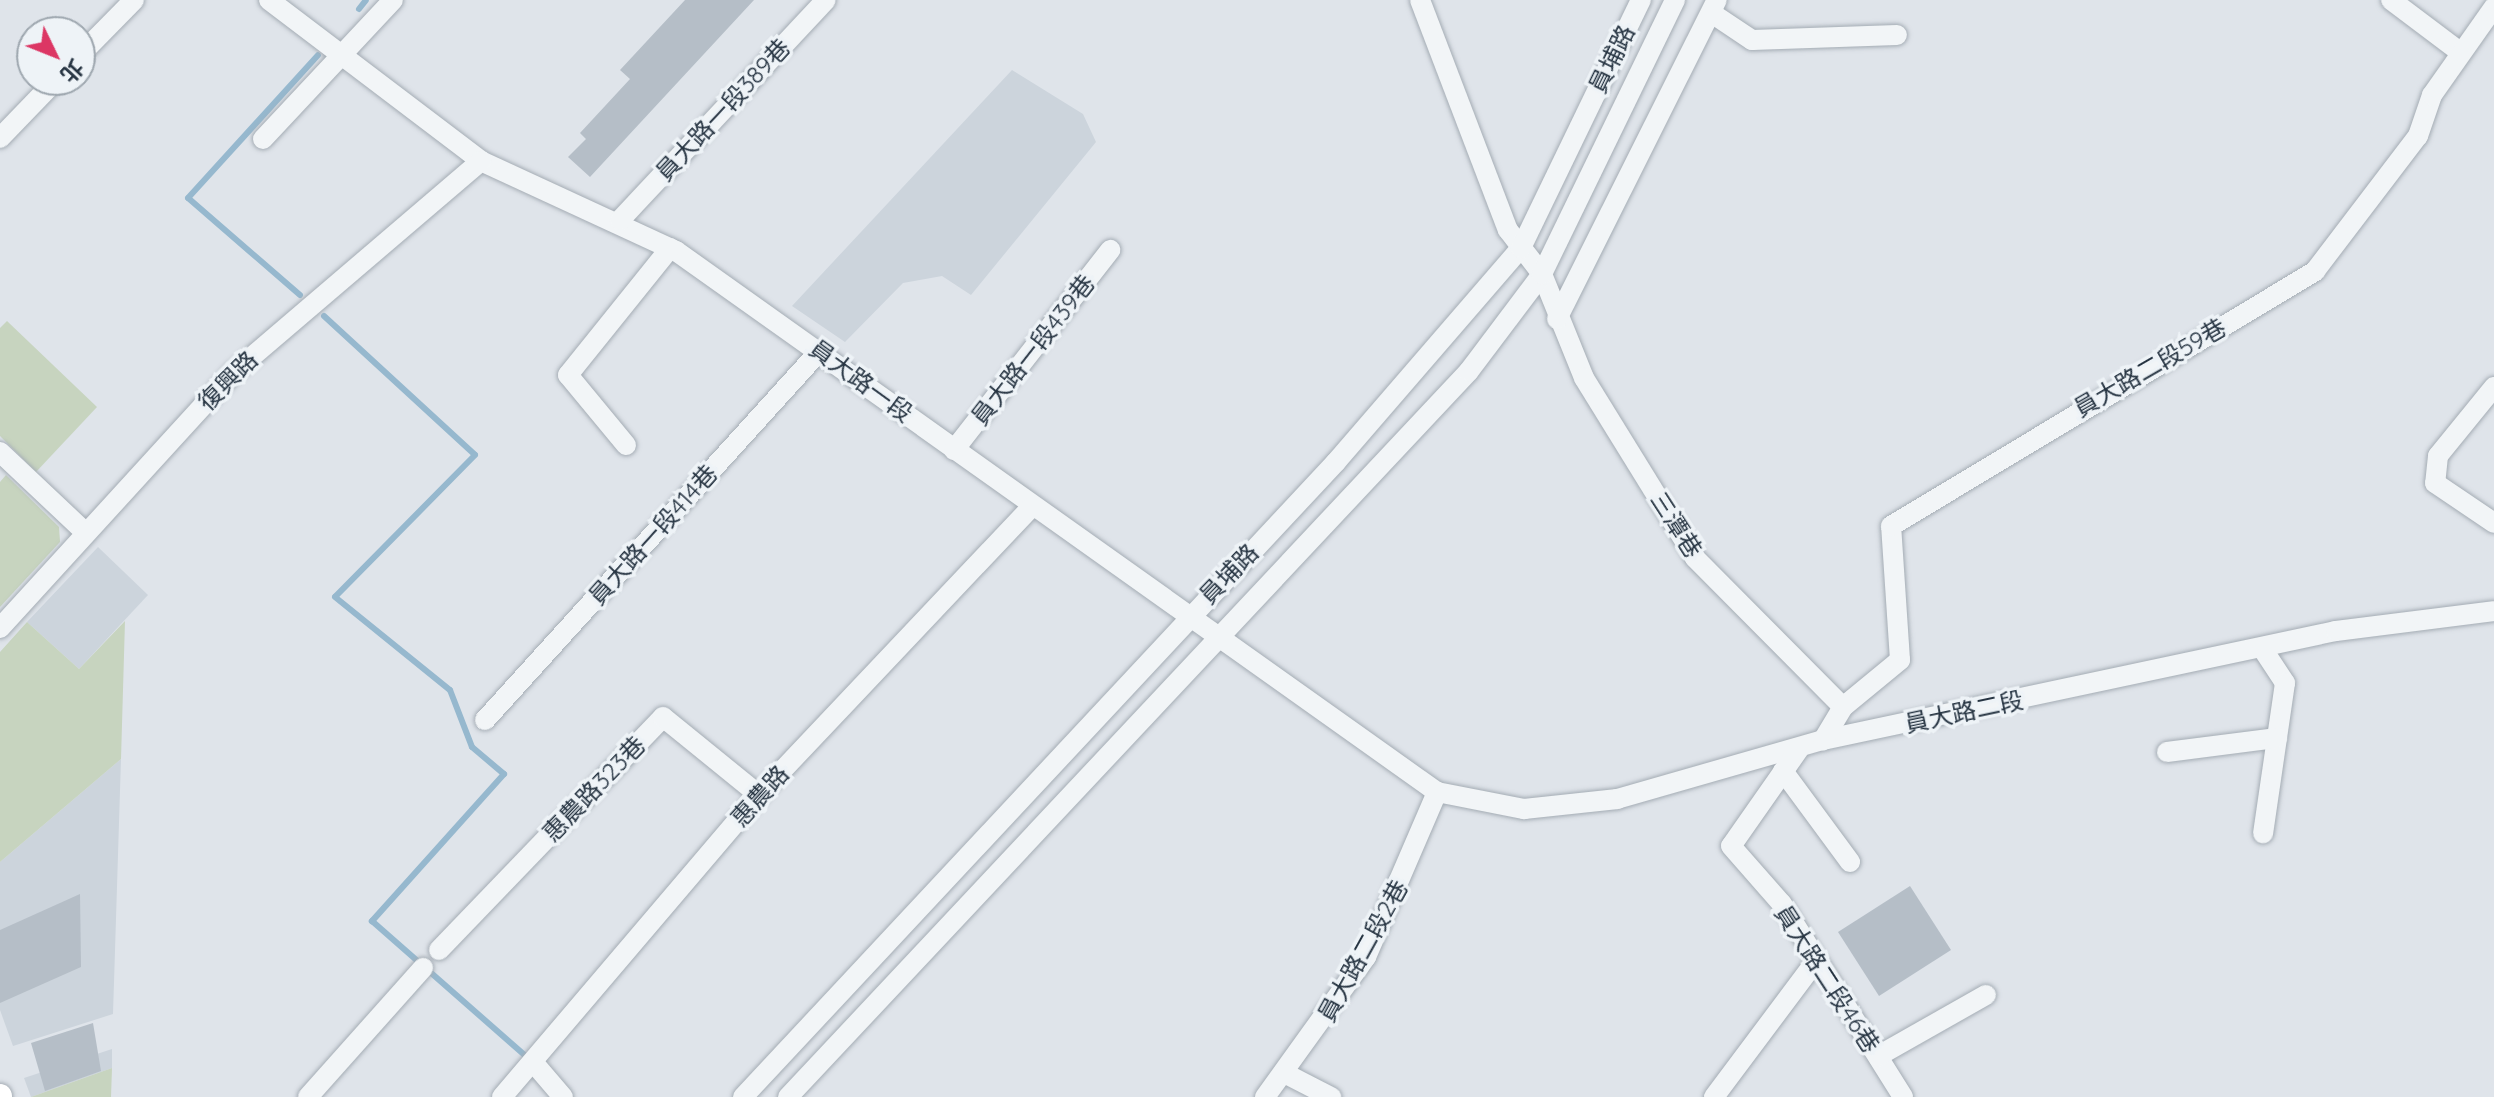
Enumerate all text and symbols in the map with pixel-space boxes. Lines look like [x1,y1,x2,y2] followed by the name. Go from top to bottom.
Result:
[16,16,96,96] north arrow
[1583,20,1641,98] street label: 員埔路
[650,33,796,187] street label: 員大路一段389巷
[54,53,90,89] text: 北
[965,269,1101,431] street label: 員大路一段439巷
[2069,313,2231,423] street label: 員大路二段59巷
[804,334,918,428] street label: 員大路一段
[192,345,264,417] street label: 復興路
[583,459,723,611] street label: 員大路一段414巷
[1644,487,1708,563] street label: 三潭巷
[1194,538,1264,610] street label: 員埔路
[1902,685,2026,739] street label: 員大路二段
[537,731,651,847] street label: 惠農路323巷
[725,760,795,832] street label: 惠農路
[1312,875,1414,1027] street label: 員大路二段2巷
[1769,900,1885,1058] street label: 員大路二段46巷

